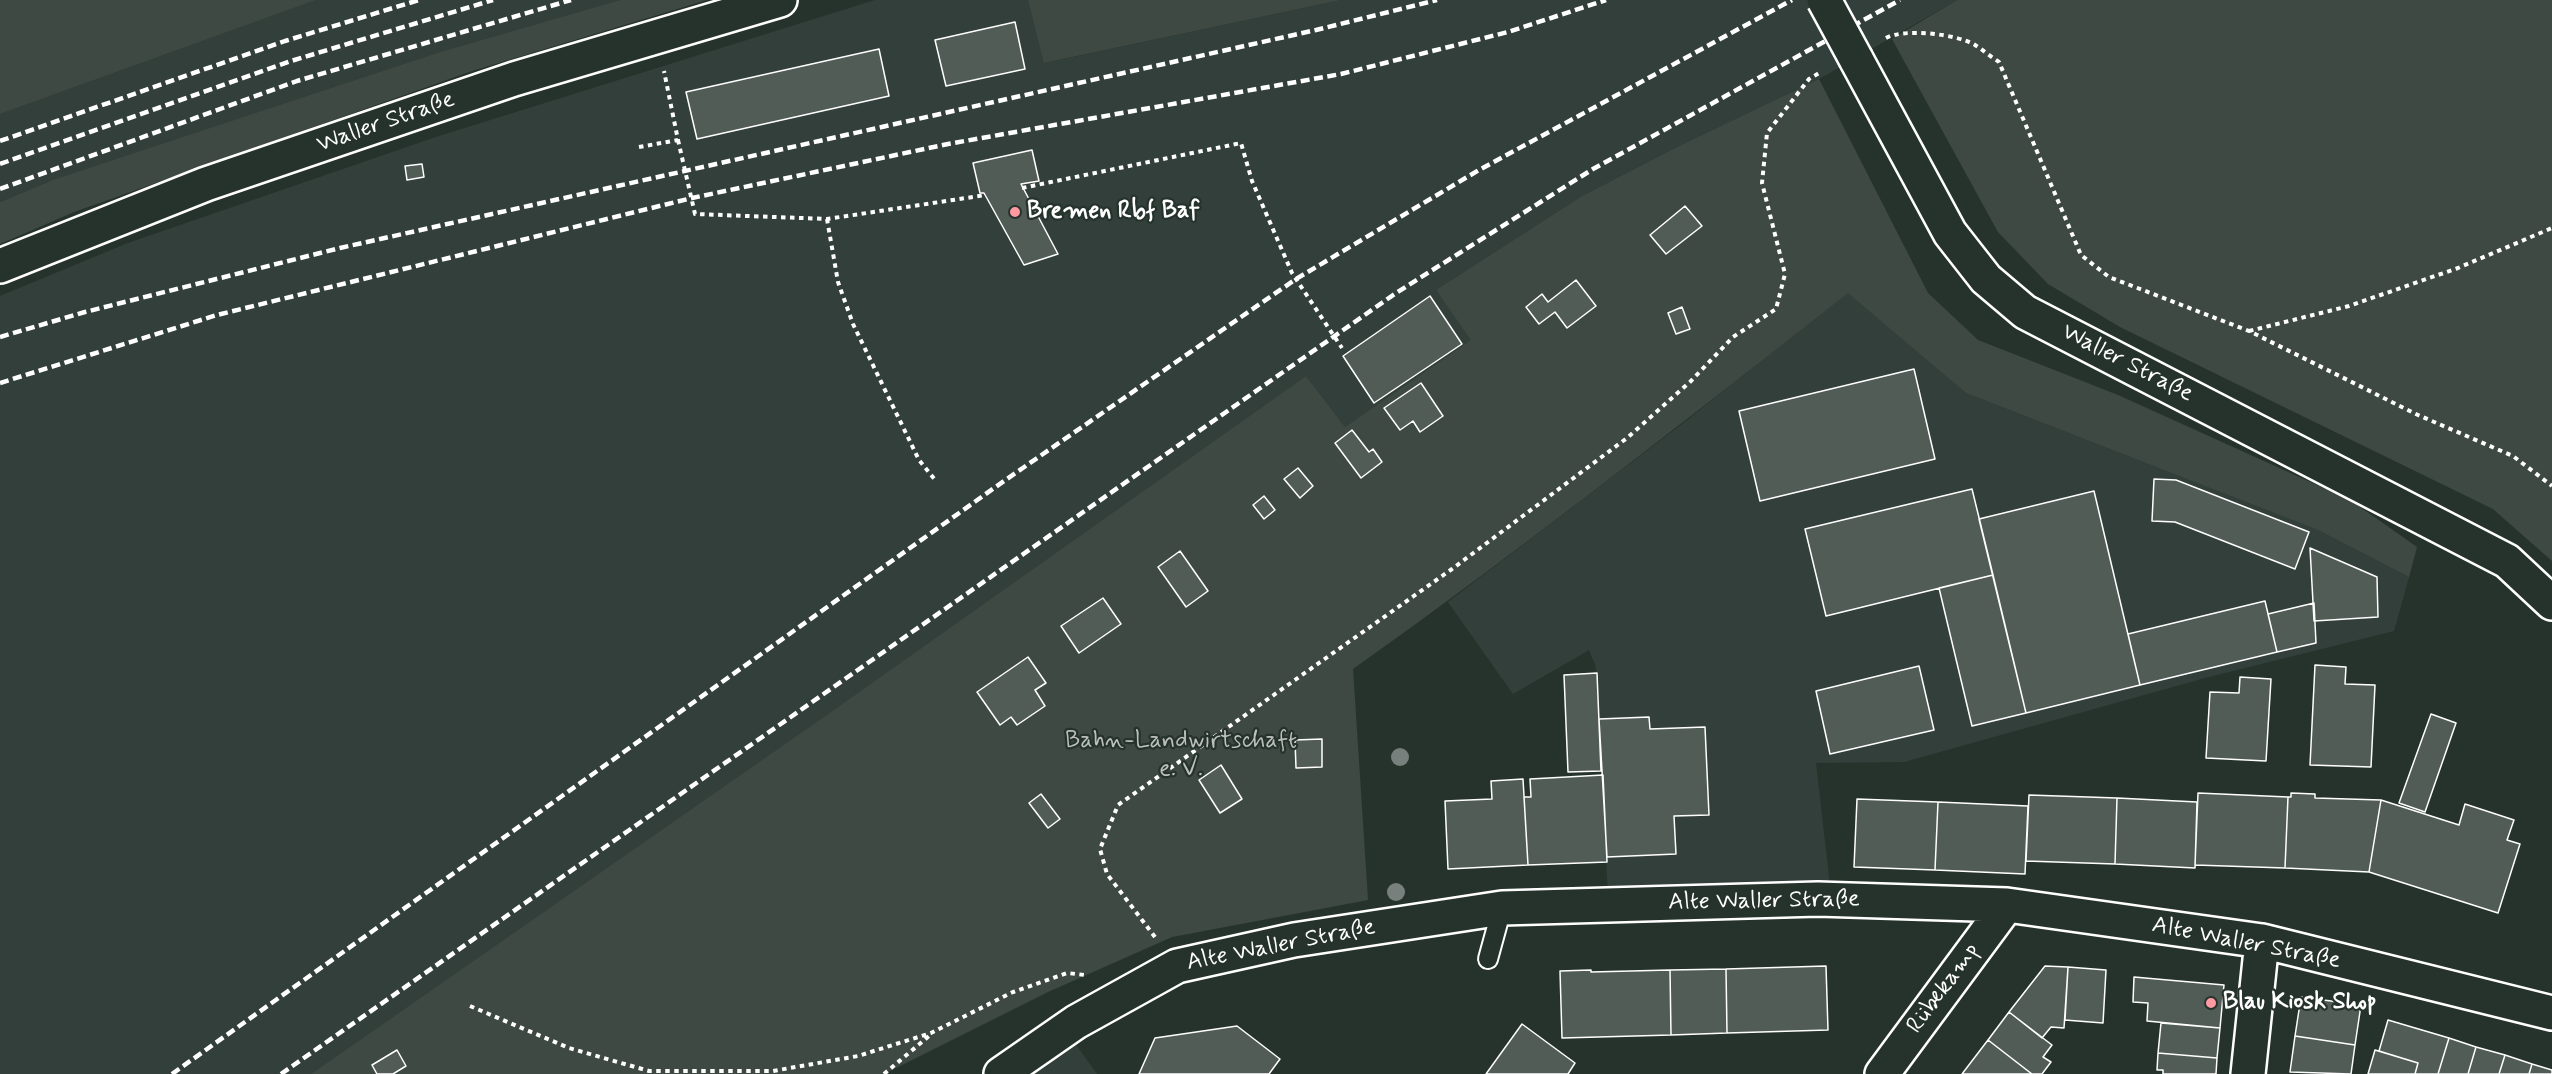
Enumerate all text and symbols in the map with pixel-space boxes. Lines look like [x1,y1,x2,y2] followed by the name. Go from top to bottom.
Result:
[313,86,459,160] street label: Waller Straße
[1027,198,1200,226] place label: Bremen Rbf Baf
[1008,205,1022,219] marker: Bremen Rbf Baf
[2056,319,2198,409] street label: Waller Straße
[1065,728,1297,784] park label: Bahn-Landwirtschaft e. V.
[1668,886,1860,918] street label: Alte Waller Straße
[2149,912,2343,976] street label: Alte Waller Straße
[1184,914,1378,978] street label: Alte Waller Straße
[1901,938,1987,1040] street label: Rübekamp
[2223,989,2376,1017] place label: Blau Kiosk Shop
[2204,996,2218,1010] marker: Blau Kiosk Shop

